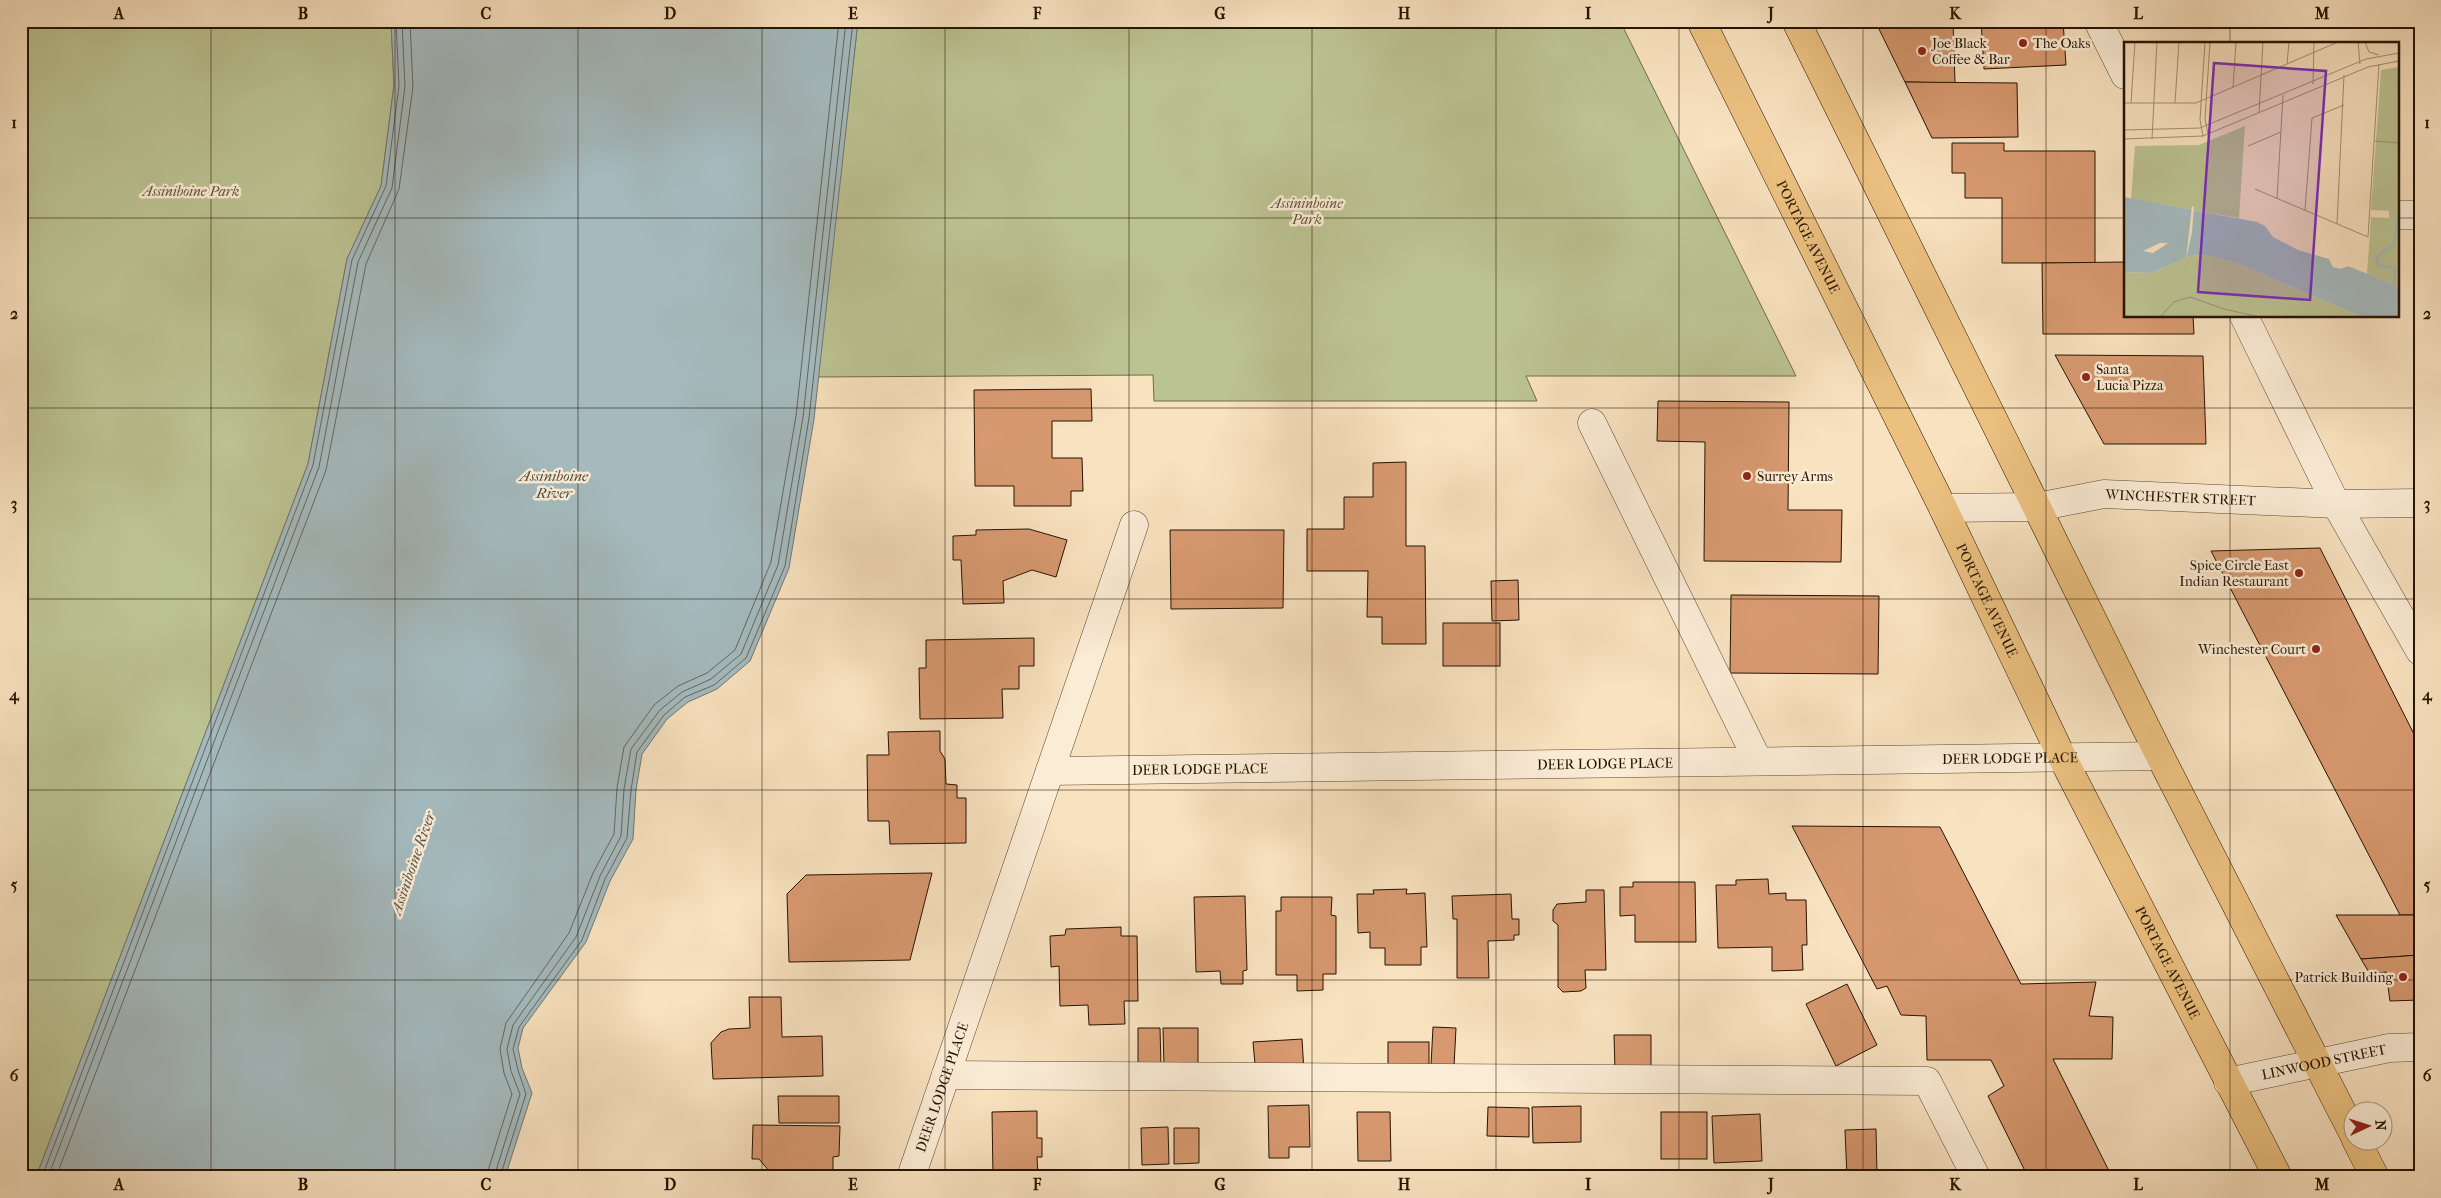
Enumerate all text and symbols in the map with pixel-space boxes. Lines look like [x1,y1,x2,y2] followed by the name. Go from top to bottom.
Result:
[113,4,125,23] text: A
[298,4,308,23] text: B
[481,4,492,23] text: C
[664,4,676,23] text: D
[848,4,858,23] text: E
[1032,4,1042,23] text: F
[1214,4,1226,23] text: G
[1398,4,1411,23] text: H
[1585,4,1592,23] text: I
[1766,4,1774,24] text: J
[1949,4,1962,23] text: K
[2133,4,2143,23] text: L
[2314,4,2330,23] text: M
[1931,35,2010,68] place label: Joe Black Coffee & Bar
[2033,35,2090,52] place label: The Oaks
[2017,37,2029,49] marker: The Oaks
[2124,42,2398,318] inset map
[1916,45,1928,57] marker: Joe Black Coffee & Bar
[11,113,17,132] text: 1
[2424,113,2430,132] text: 1
[1773,178,1843,297] street label: PORTAGE AVENUE
[141,183,239,200] park label: Assiniboine Park
[1269,195,1343,228] park label: Assininboine Park
[10,304,18,323] text: 2
[2423,304,2431,323] text: 2
[2096,361,2164,394] place label: Santa Lucia Pizza
[2080,371,2092,383] marker: Santa Lucia Pizza
[518,467,589,502] water label: Assiniboine River
[1757,468,1833,485] place label: Surrey Arms
[1741,470,1753,482] marker: Surrey Arms
[2104,486,2257,510] street label: WINCHESTER STREET
[11,494,17,514] text: 3
[2424,494,2430,514] text: 3
[1952,541,2021,661] street label: PORTAGE AVENUE
[2179,557,2289,590] place label: Spice Circle East Indian Restaurant
[2293,567,2305,579] marker: Spice Circle East Indian Restaurant
[2197,641,2306,658] place label: Winchester Court
[2310,643,2322,655] marker: Winchester Court
[8,685,20,705] text: 4
[2421,685,2433,705] text: 4
[1942,749,2079,768] street label: DEER LODGE PLACE
[1537,755,1674,773] street label: DEER LODGE PLACE
[1132,760,1269,779] street label: DEER LODGE PLACE
[386,808,439,919] water label: Assiniboine River
[11,875,18,894] text: 5
[2424,875,2431,894] text: 5
[2131,904,2204,1022] street label: PORTAGE AVENUE
[2295,969,2394,986] place label: Patrick Building
[2397,971,2409,983] marker: Patrick Building
[912,1020,972,1154] street label: DEER LODGE PLACE
[2260,1041,2388,1084] street label: LINWOOD STREET
[10,1066,19,1085] text: 6
[2423,1066,2432,1085] text: 6
[2344,1100,2394,1150] north arrow
[2372,1119,2389,1131] text: N
[113,1175,125,1194] text: A
[298,1175,308,1194] text: B
[481,1175,492,1194] text: C
[664,1175,676,1194] text: D
[848,1175,858,1194] text: E
[1032,1175,1042,1194] text: F
[1214,1175,1226,1194] text: G
[1398,1175,1411,1194] text: H
[1585,1175,1592,1194] text: I
[1766,1175,1774,1195] text: J
[1949,1175,1962,1194] text: K
[2133,1175,2143,1194] text: L
[2314,1175,2330,1194] text: M

